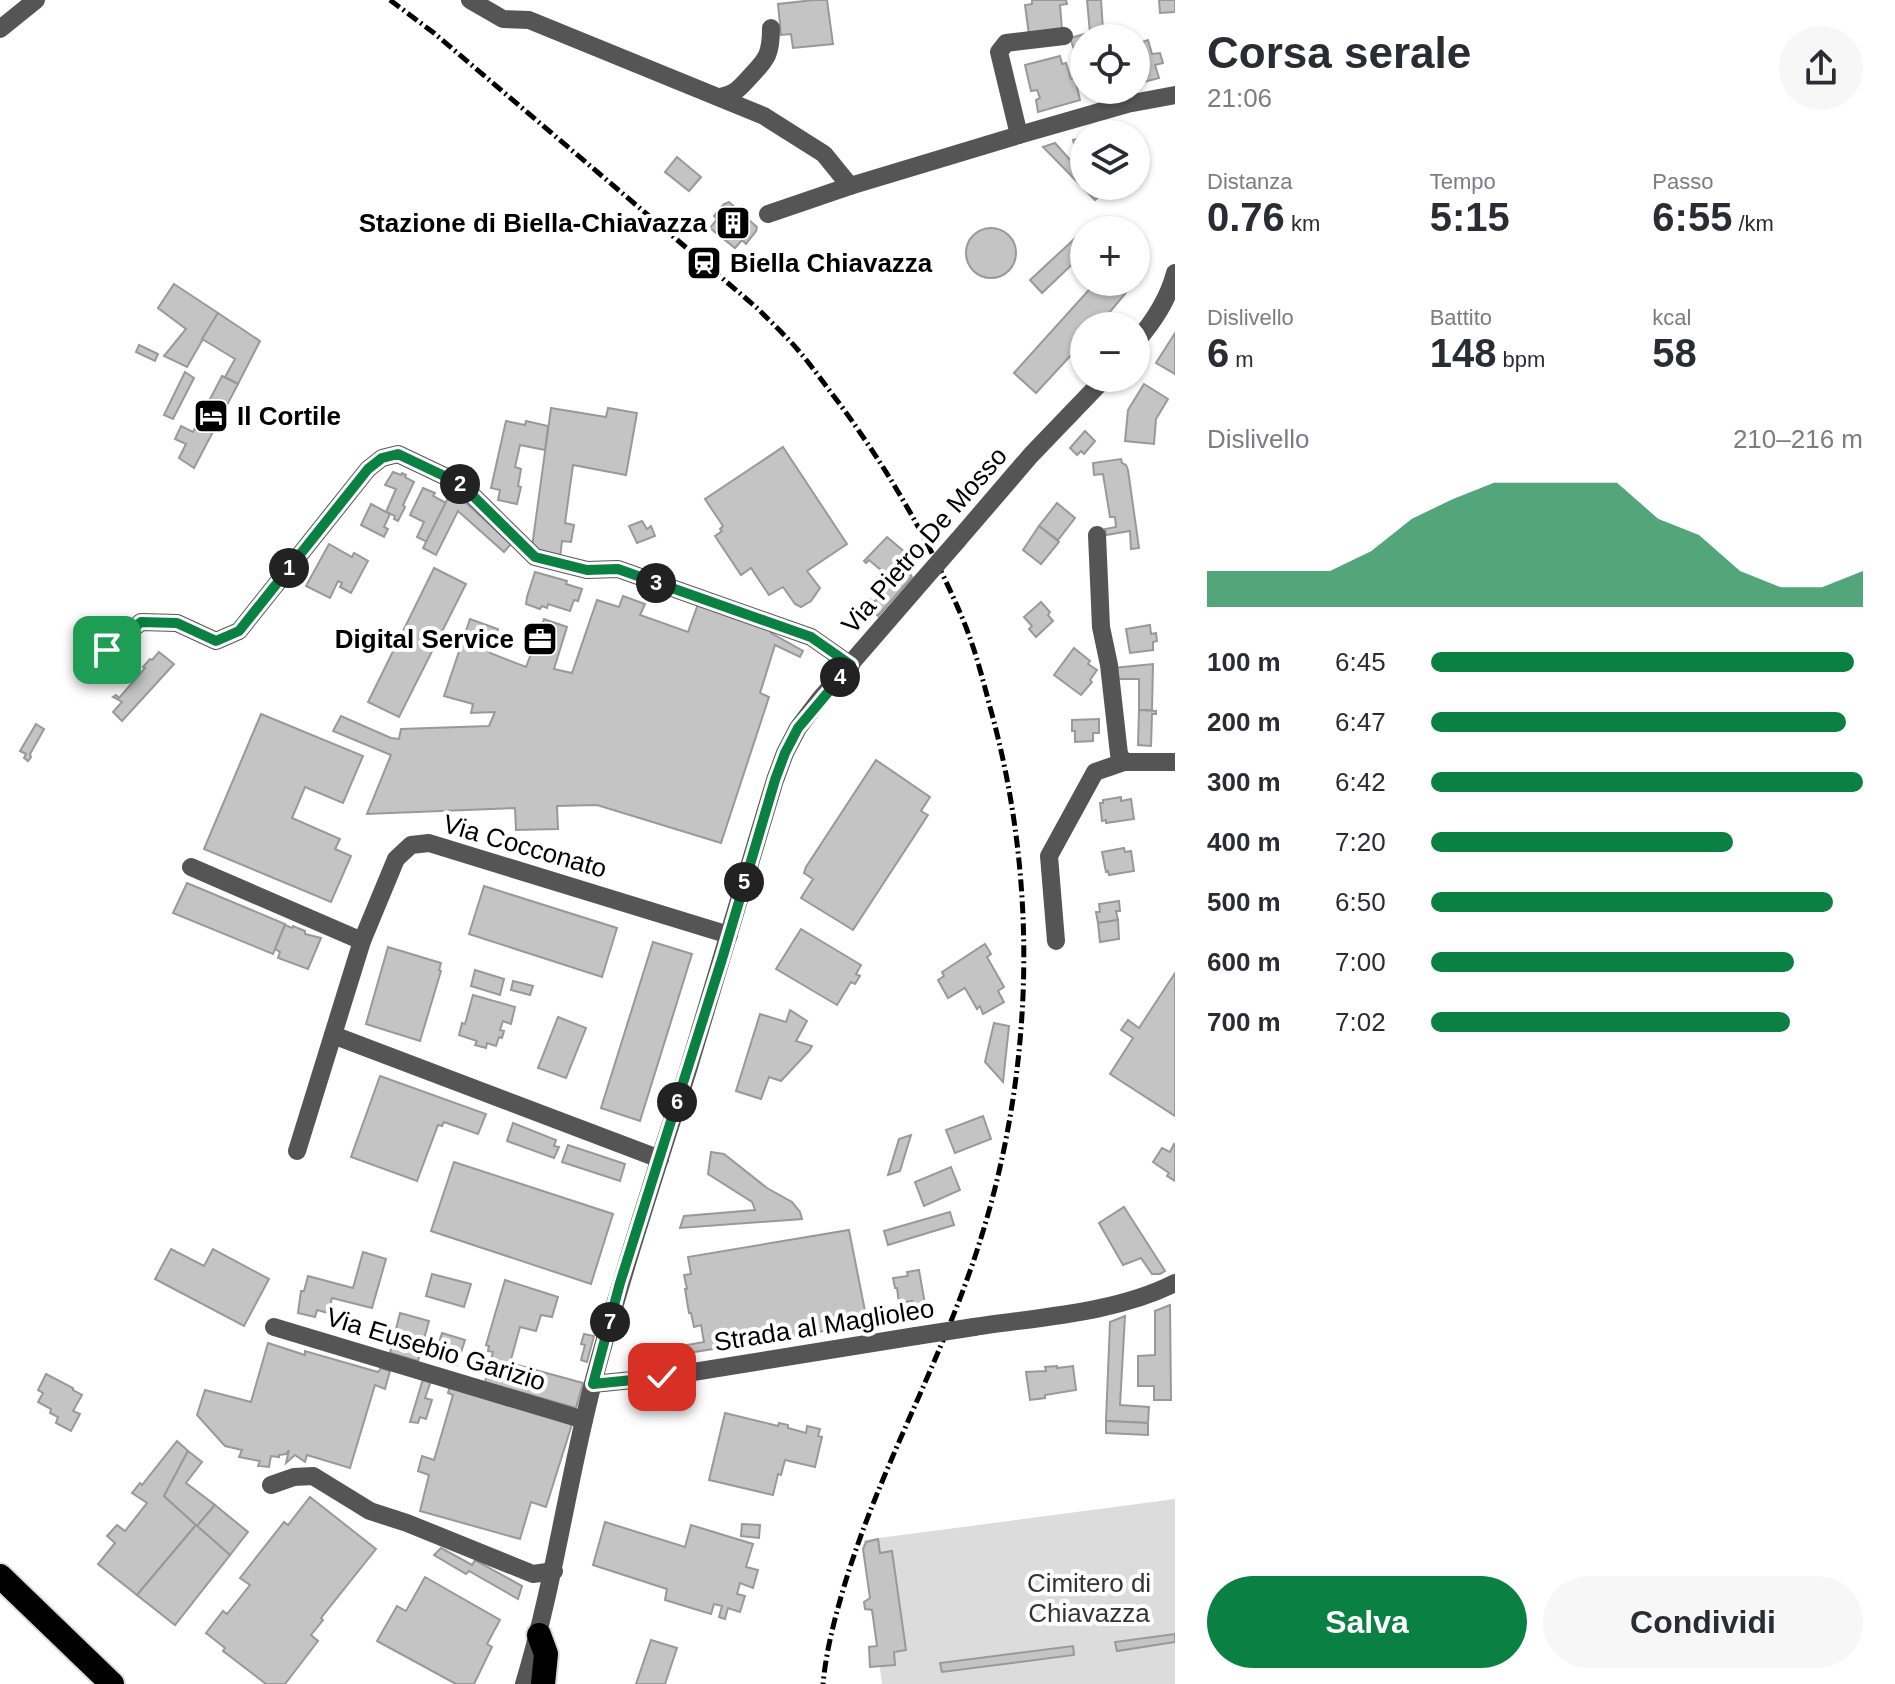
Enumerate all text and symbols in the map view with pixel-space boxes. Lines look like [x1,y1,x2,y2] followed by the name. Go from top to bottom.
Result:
[1070,24,1150,392] map controls
[1070,24,1150,104] button: locate
[1779,26,1863,110] button: share
[1207,28,1471,77] text: Corsa serale
[1207,83,1272,113] text: 21:06
[1070,120,1150,200] button: layers
[1207,169,1293,194] text: Distanza
[1430,169,1496,194] text: Tempo
[1652,169,1713,194] text: Passo
[1207,195,1285,239] text: 0.76
[1430,195,1510,239] text: 5:15
[1652,195,1732,239] text: 6:55
[714,204,752,242] building icon: Stazione di Biella-Chiavazza
[359,208,708,238] place label: Stazione di Biella-Chiavazza
[1285,211,1320,236] text: km
[1732,211,1774,236] text: /km
[1070,216,1150,296] button: +
[685,244,723,282] station icon: Biella Chiavazza
[730,248,933,278] place label: Biella Chiavazza
[1207,305,1294,330] text: Dislivello
[1430,305,1492,330] text: Battito
[1652,305,1691,330] text: kcal
[1070,312,1150,392] button: −
[1207,331,1229,375] text: 6
[1430,331,1496,375] text: 148
[1652,331,1697,375] text: 58
[1229,347,1254,372] text: m
[1496,347,1545,372] text: bpm
[192,397,230,435] hotel icon: Il Cortile
[237,401,341,431] place label: Il Cortile
[1207,424,1310,454] text: Dislivello
[1733,424,1863,454] text: 210–216 m
[835,441,1013,639] street label: Via Pietro De Mosso
[440,464,480,504] pin: 2
[454,471,466,496] text: 2
[269,548,309,588] pin: 1
[283,555,295,580] text: 1
[636,563,676,603] pin: 3
[650,570,662,595] text: 3
[73,616,141,684] pin
[521,620,559,658] office icon: Digital Service
[335,624,514,654] place label: Digital Service
[85,628,129,672] icon: arrive
[1207,647,1281,677] text: 100 m
[1335,647,1386,677] text: 6:45
[820,657,860,697] pin: 4
[834,664,846,689] text: 4
[1207,707,1281,737] text: 200 m
[1335,707,1386,737] text: 6:47
[1207,767,1281,797] text: 300 m
[1335,767,1386,797] text: 6:42
[440,808,610,884] street label: Via Cocconato
[1207,827,1281,857] text: 400 m
[1335,827,1386,857] text: 7:20
[724,862,764,902] pin: 5
[738,869,750,894] text: 5
[1207,887,1281,917] text: 500 m
[1335,887,1386,917] text: 6:50
[1207,947,1281,977] text: 600 m
[1335,947,1386,977] text: 7:00
[1207,1007,1281,1037] text: 700 m
[1335,1007,1386,1037] text: 7:02
[657,1082,697,1122] pin: 6
[671,1089,683,1114] text: 6
[712,1293,936,1357] street label: Strada al Maglioleo
[323,1301,549,1397] street label: Via Eusebio Garizio
[590,1302,630,1342] pin: 7
[604,1309,616,1334] text: 7
[628,1343,696,1411] pin
[640,1355,684,1399] icon: check
[1027,1568,1151,1628] park label: Cimitero di Chiavazza
[1207,1576,1527,1668] button: Salva
[1543,1576,1863,1668] button: Condividi

